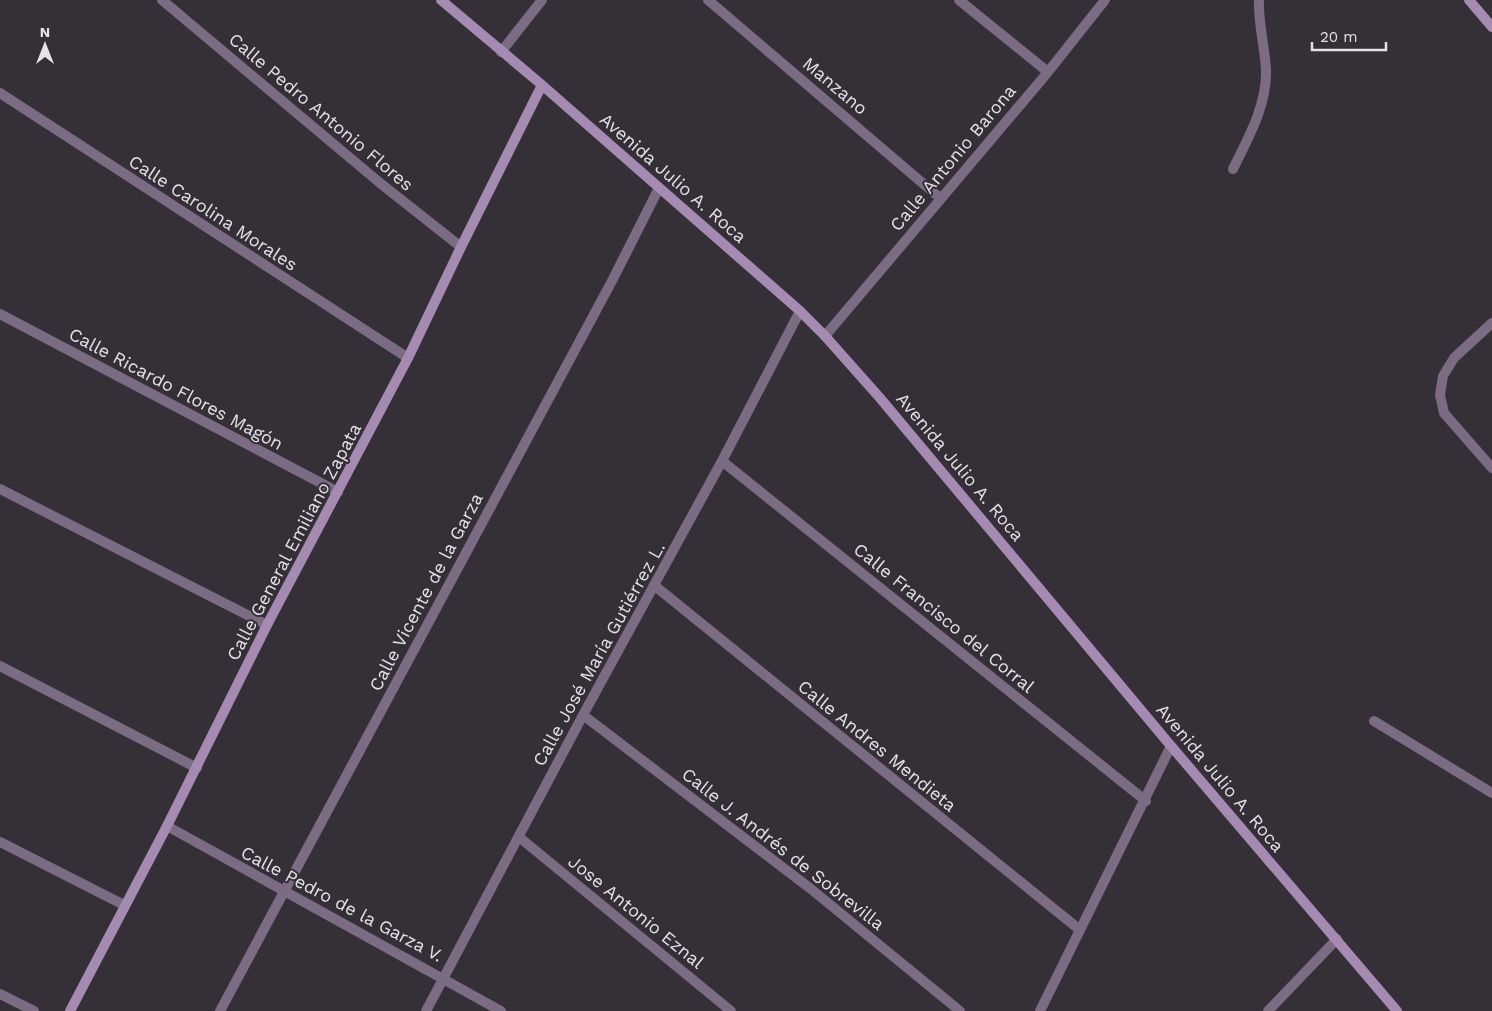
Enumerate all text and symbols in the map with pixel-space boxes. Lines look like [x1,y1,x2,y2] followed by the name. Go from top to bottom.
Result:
[20,20,70,70] north arrow
[1312,20,1386,52] scale bar
[40,24,50,40] text: N
[225,28,418,195] street label: Calle Pedro Antonio Flores
[1320,28,1358,46] text: 20 m
[799,52,872,119] street label: Manzano
[885,80,1020,235] street label: Calle Antonio Barona
[596,108,751,247] street label: Avenida Julio A. Roca
[125,150,301,275] street label: Calle Carolina Morales
[66,323,287,454] street label: Calle Ricardo Flores Magón
[892,388,1029,545] street label: Avenida Julio A. Roca
[222,420,365,664] street label: Calle General Emiliano Zapata
[364,489,487,694] street label: Calle Vicente de la Garza
[528,538,669,769] street label: Calle José María Gutiérrez L.
[850,538,1039,697] street label: Calle Francisco del Corral
[794,675,961,816] street label: Calle Andres Mendieta
[1152,699,1289,856] street label: Avenida Julio A. Roca
[678,763,889,934] street label: Calle J. Andrés de Sobrevilla
[238,841,447,966] street label: Calle Pedro de la Garza V.
[564,851,709,973] street label: Jose Antonio Eznal

